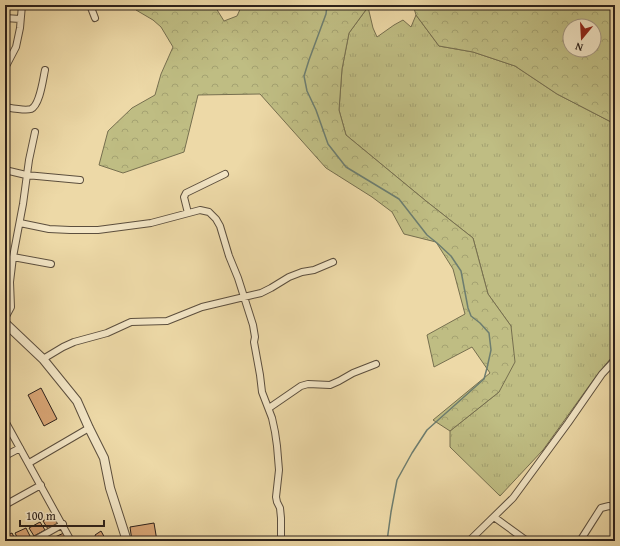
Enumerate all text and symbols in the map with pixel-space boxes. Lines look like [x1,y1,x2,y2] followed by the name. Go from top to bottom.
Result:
[562,18,602,58] north arrow
[572,39,585,56] text: N
[20,502,104,528] scale bar
[26,507,56,524] text: 100 m

